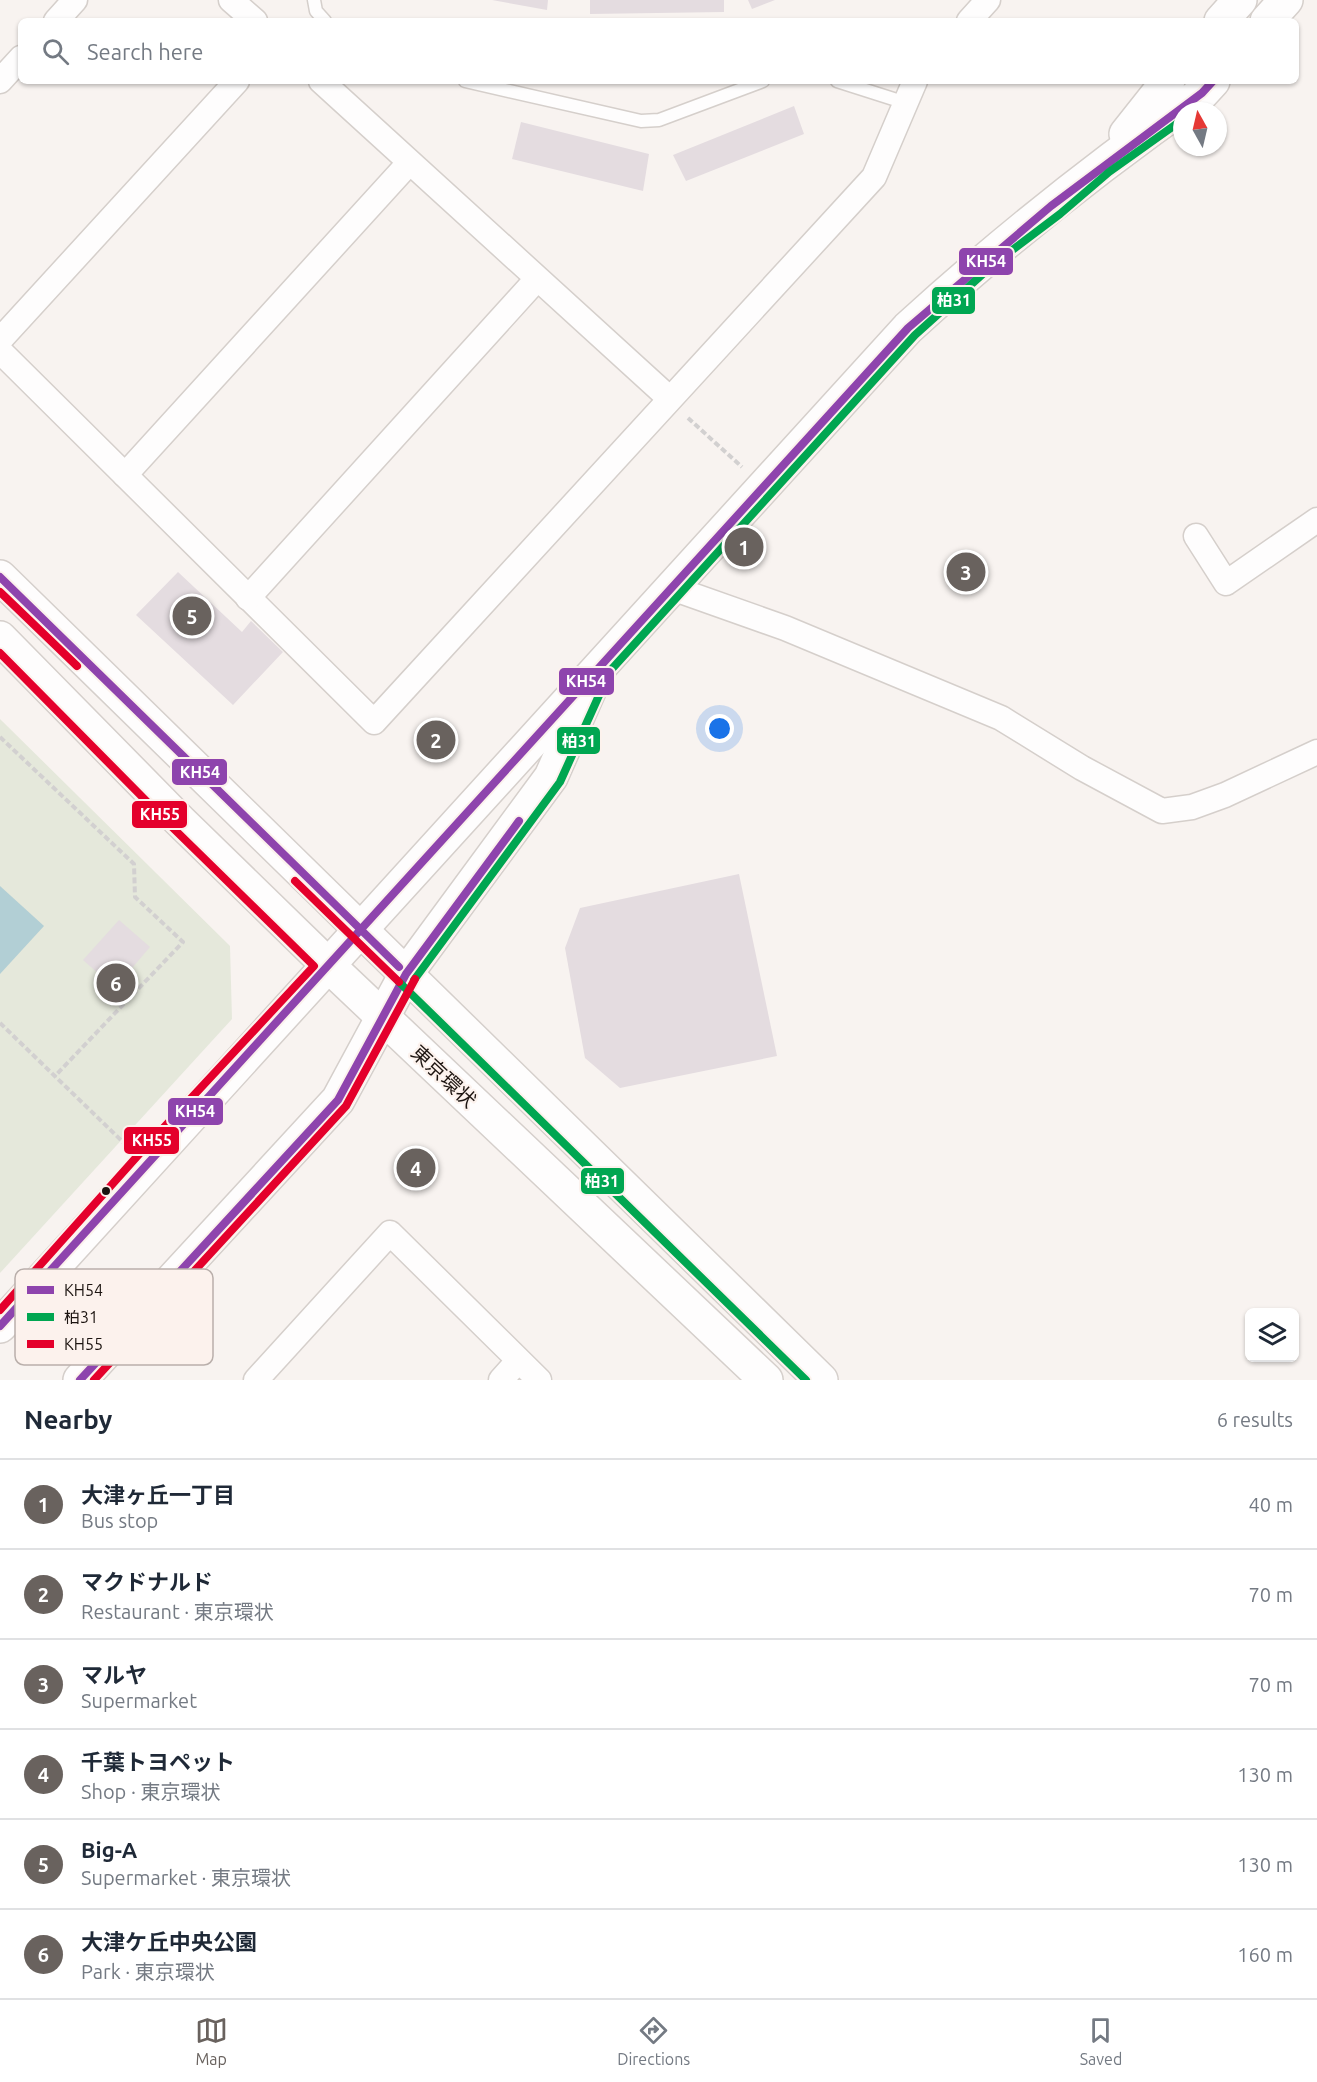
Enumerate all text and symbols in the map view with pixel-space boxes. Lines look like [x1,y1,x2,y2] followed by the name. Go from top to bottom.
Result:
[18,18,1299,84] search box
[39,35,72,68] icon: search
[87,39,203,64] text: Search here
[1173,102,1227,156] north arrow
[958,247,1014,276] line badge: KH54
[966,252,1006,270] text: KH54
[931,286,976,315] line badge: 柏31
[937,291,971,309] text: 柏31
[724,524,764,570] pin: 1
[946,550,986,594] pin: 3
[172,594,212,638] pin: 5
[558,667,615,696] line badge: KH54
[566,672,606,690] text: KH54
[705,714,734,743] your location
[416,718,456,762] pin: 2
[556,726,601,755] line badge: 柏31
[562,732,596,750] text: 柏31
[171,758,228,786] line badge: KH54
[180,763,220,781] text: KH54
[131,800,188,829] line badge: KH55
[140,805,180,823] text: KH55
[96,960,136,1006] pin: 6
[407,1040,481,1112] street label: 東京環状
[167,1097,224,1126] line badge: KH54
[175,1102,215,1120] text: KH54
[123,1126,180,1155] line badge: KH55
[132,1131,172,1149] text: KH55
[396,1146,436,1190] pin: 4
[580,1167,625,1195] line badge: 柏31
[585,1172,619,1190] text: 柏31
[100,1185,112,1197] unlabelled marker
[15,1269,213,1365] legend
[64,1281,103,1299] text: KH54
[64,1308,98,1326] text: 柏31
[1245,1308,1299,1362] map controls
[1245,1308,1299,1362] button: layers
[64,1335,103,1353] text: KH55
[24,1405,112,1434] text: Nearby
[1217,1408,1293,1431] text: 6 results
[81,1482,235,1507] text: 大津ヶ丘一丁目
[38,1493,49,1516] text: 1
[1249,1493,1293,1516] text: 40 m
[81,1509,158,1532] text: Bus stop
[81,1569,213,1594] text: マクドナルド
[38,1583,49,1606] text: 2
[1249,1583,1293,1606] text: 70 m
[81,1600,274,1623] text: Restaurant · 東京環状
[81,1662,147,1687] text: マルヤ
[38,1673,49,1696] text: 3
[1249,1673,1293,1696] text: 70 m
[81,1689,197,1712] text: Supermarket
[81,1749,235,1774] text: 千葉トヨペット
[38,1763,49,1786] text: 4
[1237,1763,1293,1786] text: 130 m
[81,1780,220,1803] text: Shop · 東京環状
[81,1837,137,1862] text: Big-A
[38,1853,49,1876] text: 5
[1237,1853,1293,1876] text: 130 m
[81,1866,291,1889] text: Supermarket · 東京環状
[81,1929,257,1954] text: 大津ケ丘中央公園
[38,1943,49,1966] text: 6
[1237,1943,1293,1966] text: 160 m
[81,1960,215,1983] text: Park · 東京環状
[195,2014,228,2068] tab: Map
[617,2014,690,2068] tab: Directions
[1080,2014,1122,2068] tab: Saved

